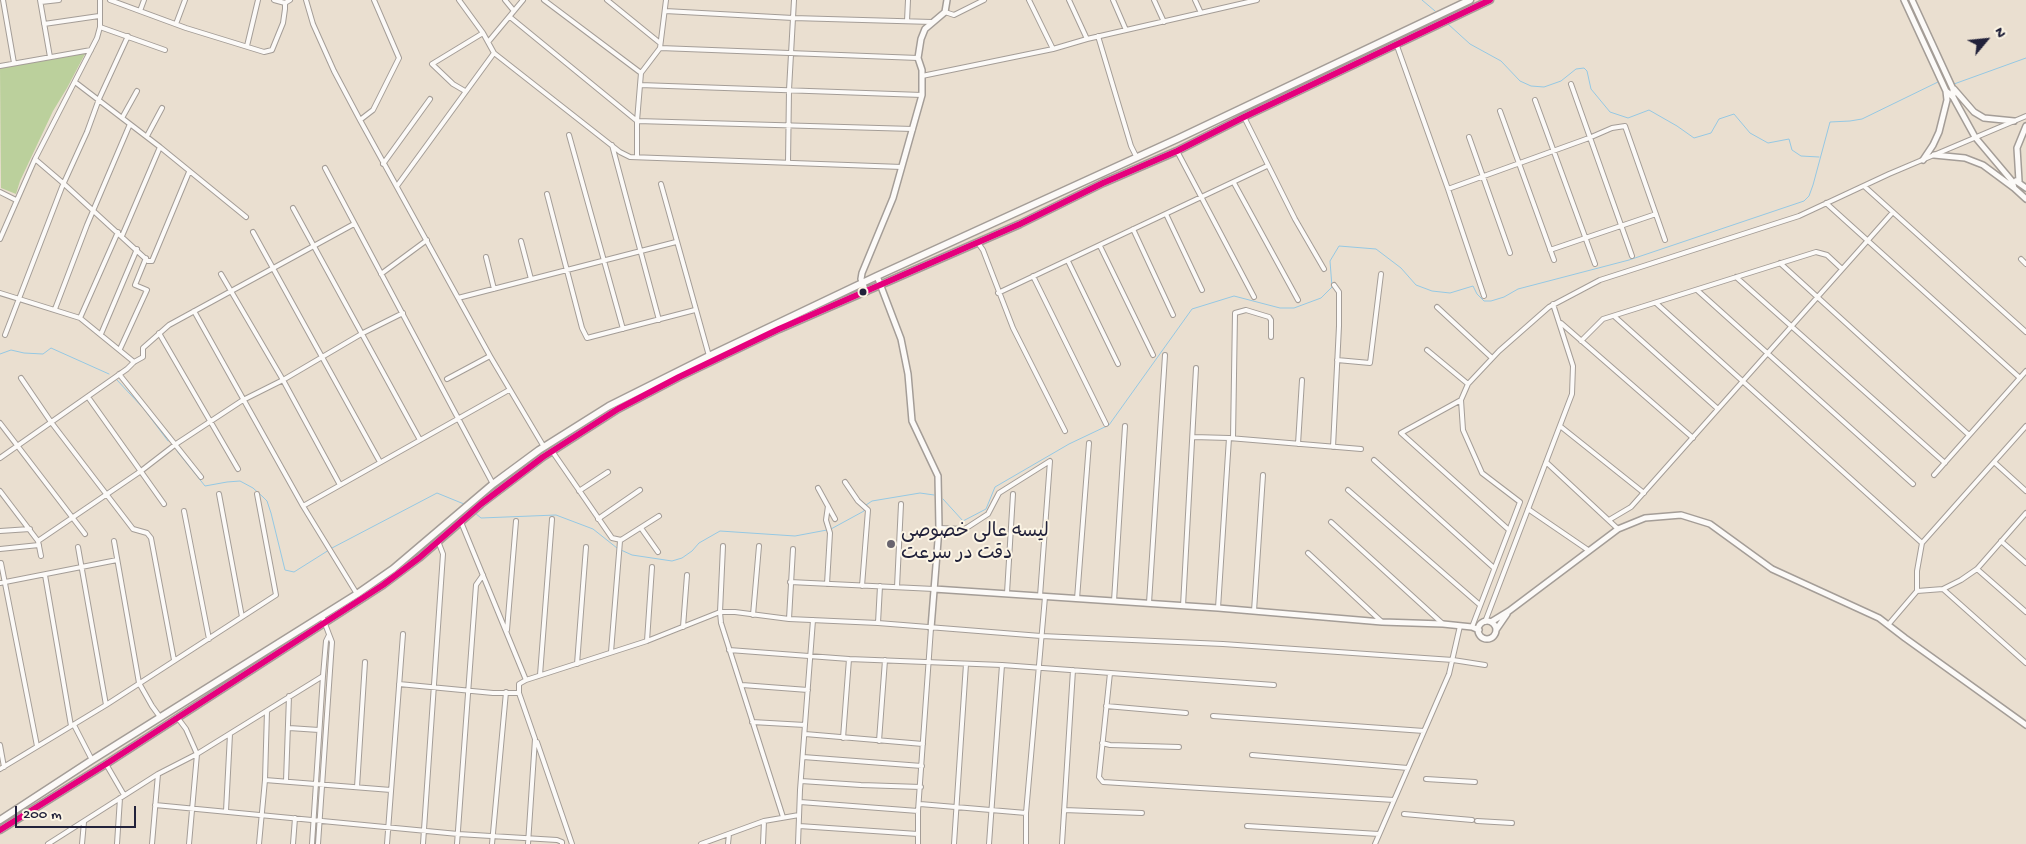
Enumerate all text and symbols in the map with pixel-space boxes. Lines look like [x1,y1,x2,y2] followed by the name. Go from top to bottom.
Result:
[1961,15,2011,65] north arrow
[1990,25,2009,41] text: N
[858,287,868,297] unlabelled marker
[901,522,1049,566] place label: لیسه عالی خصوصی دقت در سرعت
[885,538,897,550] marker: لیسه عالی خصوصی دقت در سرعت
[18,796,139,828] scale bar
[23,806,62,824] text: 200 m

